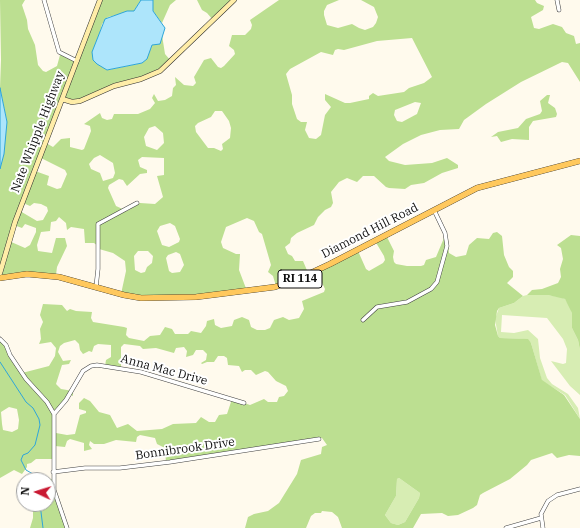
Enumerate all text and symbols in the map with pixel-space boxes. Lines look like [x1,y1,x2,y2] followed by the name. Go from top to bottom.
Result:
[8,69,68,195] street label: Nate Whipple Highway
[319,200,421,262] street label: Diamond Hill Road
[278,270,322,288] road number: RI 114
[119,352,209,388] street label: Anna Mac Drive
[134,435,236,463] street label: Bonnibrook Drive
[16,472,56,512] north arrow
[18,486,32,496] text: N

